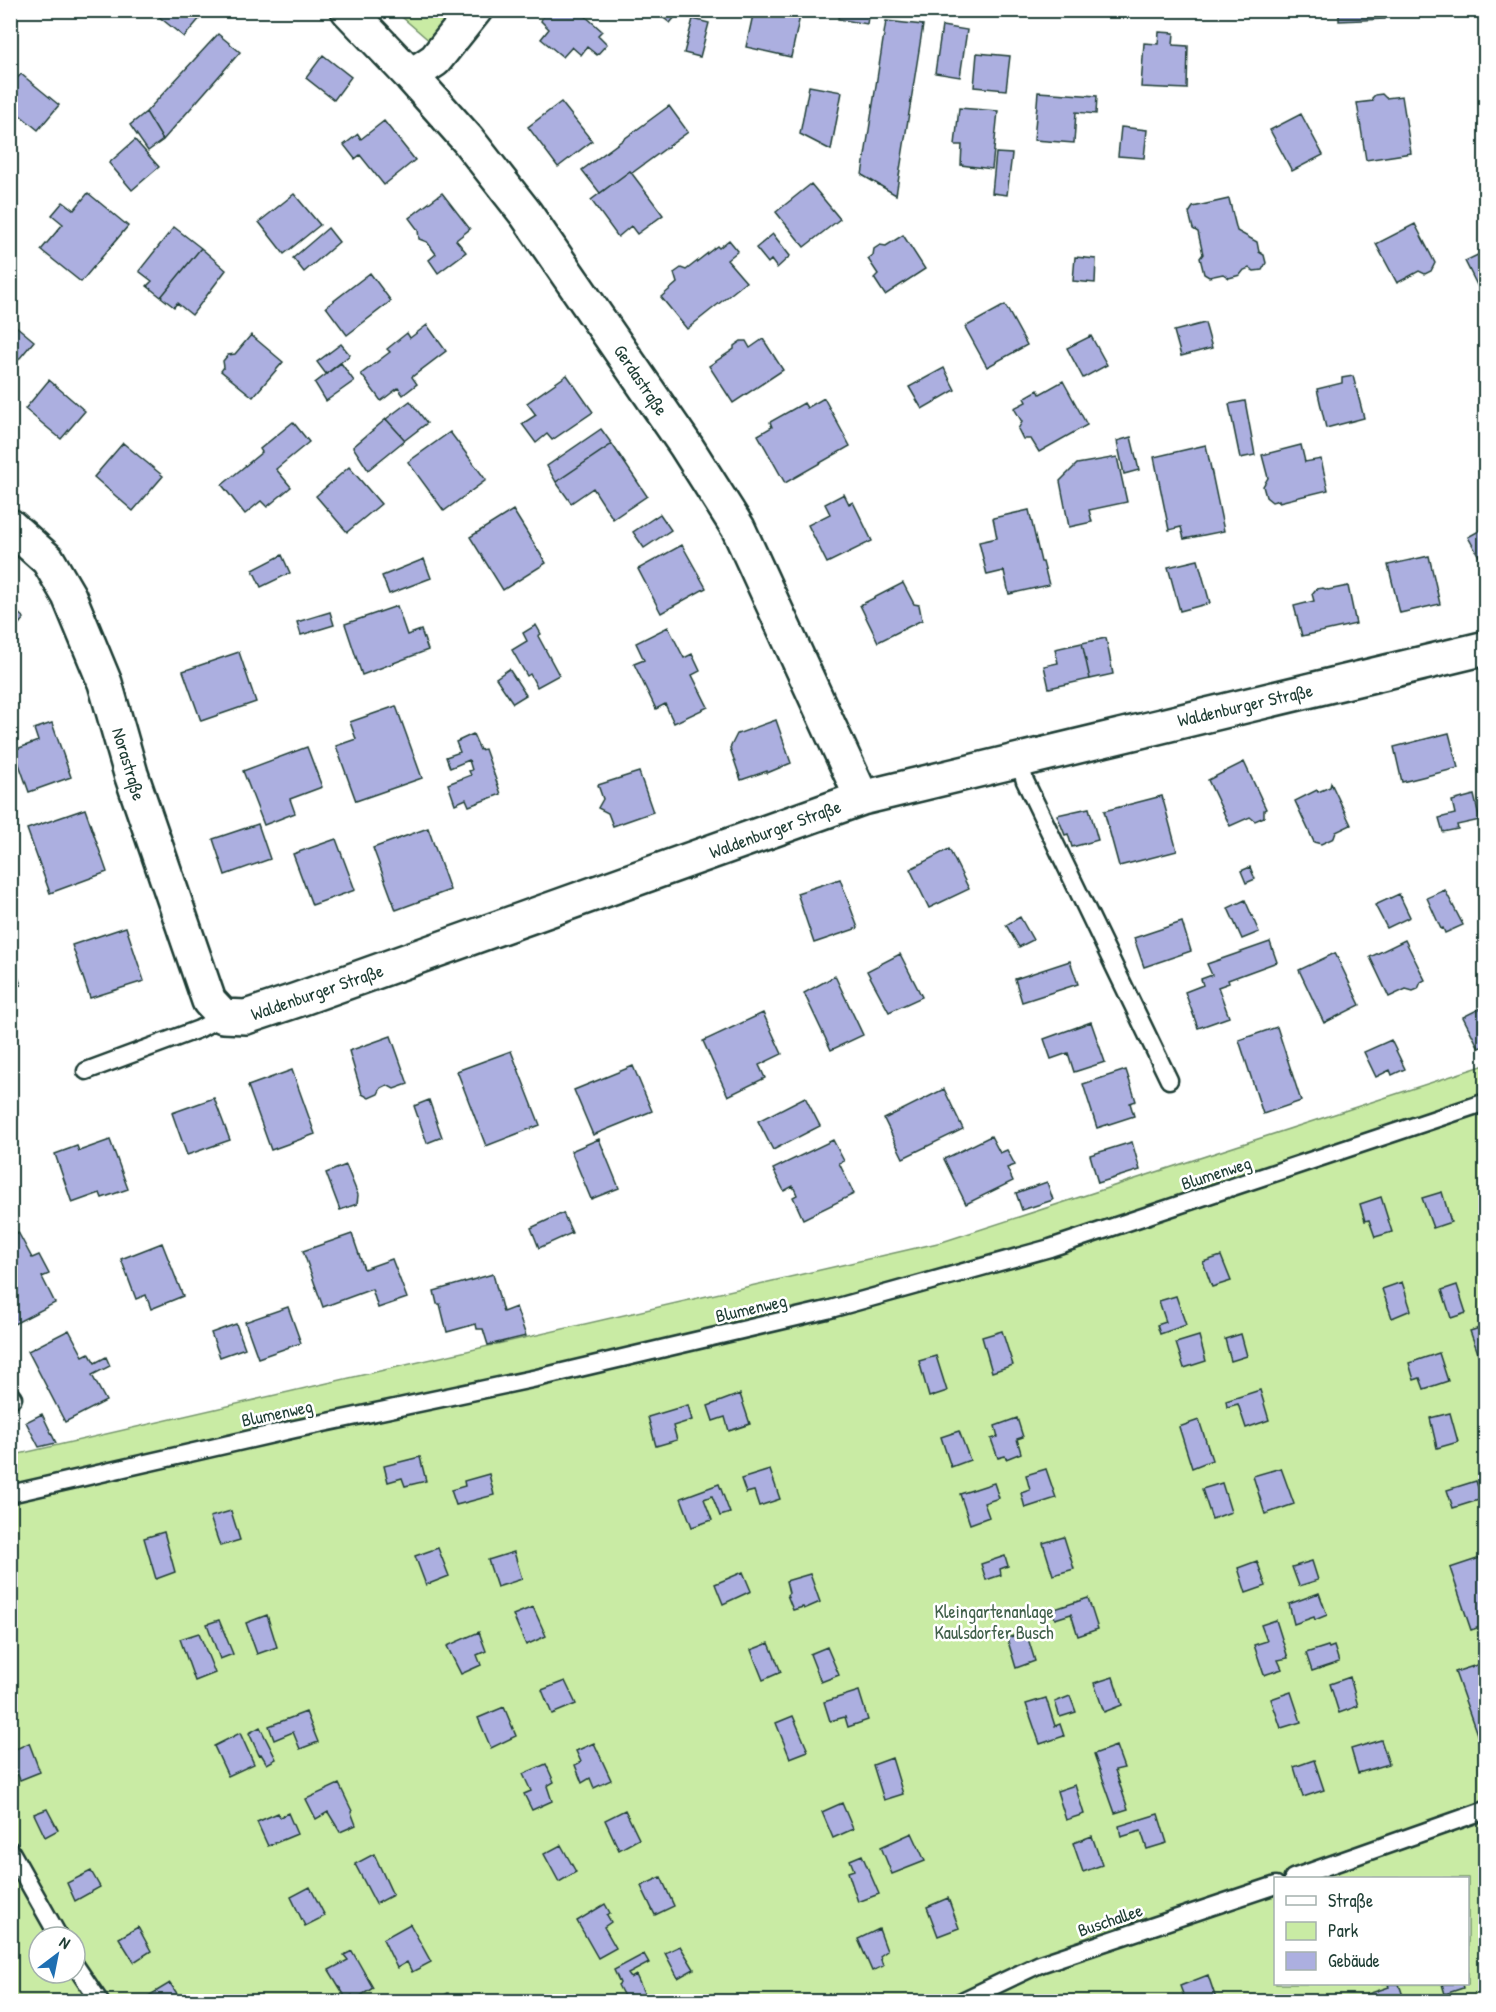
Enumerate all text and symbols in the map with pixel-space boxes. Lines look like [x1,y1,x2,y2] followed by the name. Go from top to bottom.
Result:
[608,340,674,420] street label: Gerdastraße
[1175,677,1315,733] street label: Waldenburger Straße
[106,725,152,803] street label: Norastraße
[706,794,844,864] street label: Waldenburger Straße
[248,958,386,1026] street label: Waldenburger Straße
[1178,1150,1254,1196] street label: Blumenweg
[713,1288,789,1328] street label: Blumenweg
[239,1393,315,1433] street label: Blumenweg
[934,1599,1054,1645] park label: Kleingartenanlage Kaulsdorfer Busch
[1274,1877,1469,1985] legend
[1328,1888,1373,1913] text: Straße
[1074,1897,1146,1943] street label: Buschallee
[1328,1918,1359,1943] text: Park
[27,1925,87,1985] north arrow
[56,1931,75,1954] text: N
[1328,1948,1380,1973] text: Gebäude

